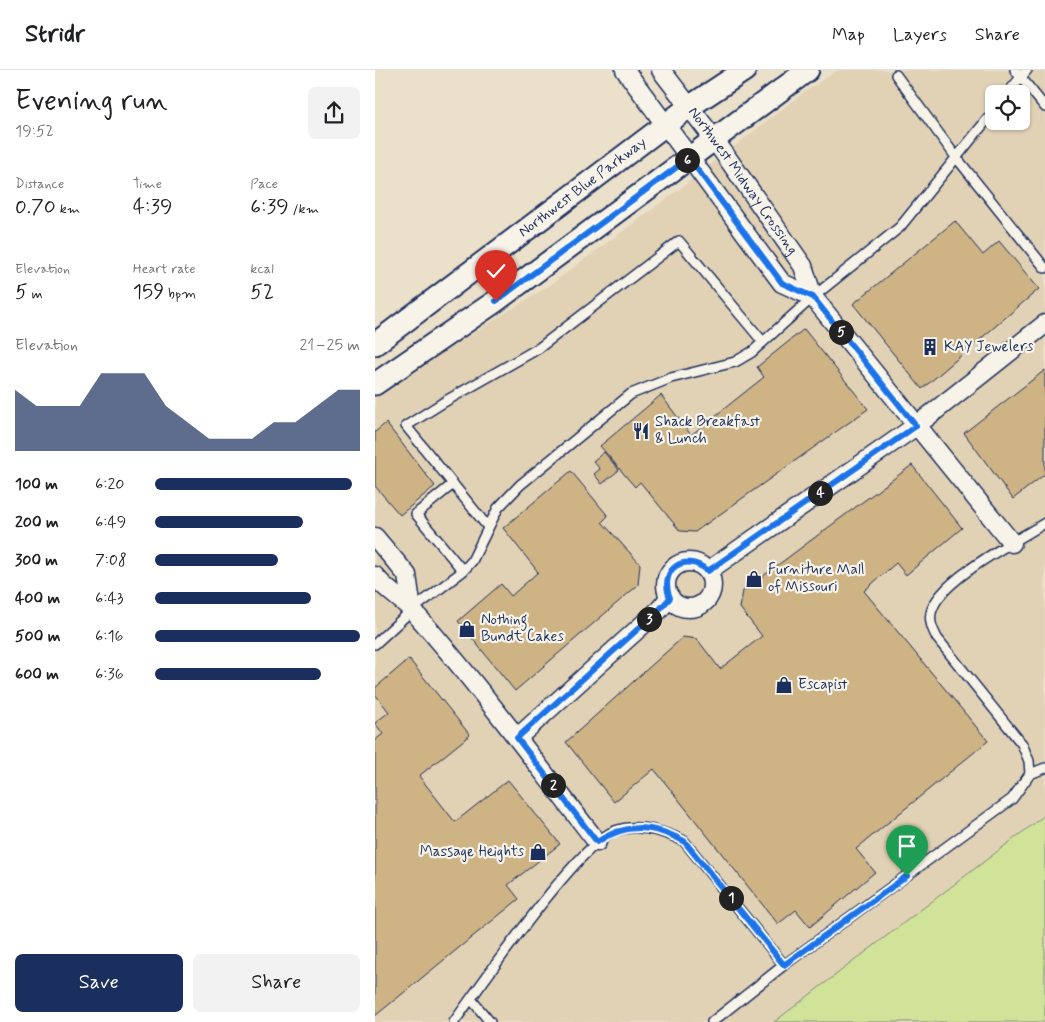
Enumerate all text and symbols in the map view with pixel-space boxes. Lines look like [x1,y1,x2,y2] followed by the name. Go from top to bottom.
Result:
[25,19,85,50] text: Stridr
[832,23,865,47] text: Map
[893,23,947,47] text: Layers
[975,23,1020,47] text: Share
[15,83,168,120] text: Evening run
[985,85,1030,130] map controls
[985,85,1030,130] button: locate
[308,87,360,139] button: share
[683,103,802,259] street label: Northwest Midway Crossing
[15,121,54,142] text: 19:52
[515,132,651,242] street label: Northwest Blue Parkway
[675,148,699,172] pin: 6
[684,151,691,169] text: 6
[15,175,64,193] text: Distance
[133,175,162,193] text: Time
[250,175,278,193] text: Pace
[15,193,56,221] text: 0.70
[133,193,173,221] text: 4:39
[250,193,289,221] text: 6:39
[56,200,80,218] text: km
[289,200,319,218] text: /km
[475,250,517,301] pin
[482,257,510,285] icon: check
[15,260,70,278] text: Elevation
[133,260,196,278] text: Heart rate
[250,260,274,278] text: kcal
[15,278,28,306] text: 5
[133,278,164,306] text: 159
[250,278,274,306] text: 52
[28,285,43,303] text: m
[164,285,196,303] text: bpm
[829,320,853,344] pin: 5
[837,323,846,341] text: 5
[15,335,78,356] text: Elevation
[300,335,360,356] text: 21–25 m
[920,337,940,357] building icon: KAY Jewelers
[944,337,1034,357] place label: KAY Jewelers
[655,412,760,449] place label: Shack Breakfast & Lunch
[631,421,651,441] restaurant icon: Shack Breakfast & Lunch
[15,474,58,495] text: 100 m
[95,474,124,495] text: 6:20
[807,480,833,506] pin: 4
[816,484,825,502] text: 4
[15,512,59,533] text: 200 m
[95,512,126,533] text: 6:49
[15,550,58,571] text: 300 m
[95,550,127,571] text: 7:08
[768,560,864,597] place label: Furniture Mall of Missouri
[744,569,764,589] shop icon: Furniture Mall of Missouri
[15,588,60,609] text: 400 m
[95,588,124,609] text: 6:43
[637,606,661,632] pin: 3
[481,610,564,647] place label: Nothing Bundt Cakes
[646,610,653,628] text: 3
[457,619,477,639] shop icon: Nothing Bundt Cakes
[15,626,60,647] text: 500 m
[95,626,123,647] text: 6:16
[15,664,59,685] text: 600 m
[95,664,124,685] text: 6:36
[774,675,794,695] shop icon: Escapist
[798,675,848,695] place label: Escapist
[541,772,565,798] pin: 2
[550,776,557,794] text: 2
[886,825,928,876] pin
[893,832,921,860] icon: arrive
[420,842,524,862] place label: Massage Heights
[528,842,548,862] shop icon: Massage Heights
[719,886,743,910] pin: 1
[728,889,735,907] text: 1
[15,954,183,1012] button: Save
[193,954,360,1012] button: Share

